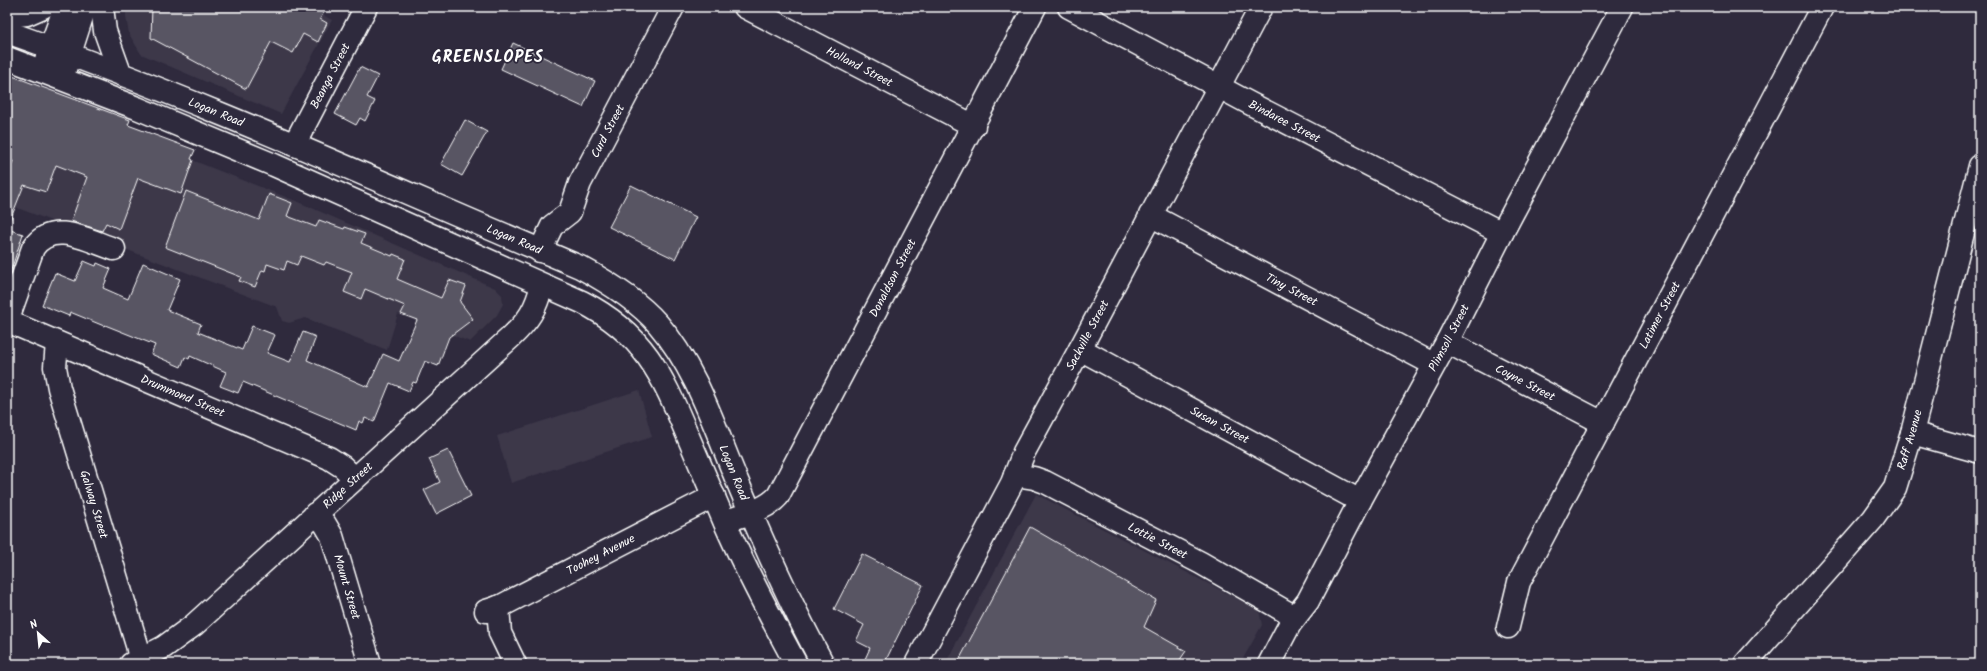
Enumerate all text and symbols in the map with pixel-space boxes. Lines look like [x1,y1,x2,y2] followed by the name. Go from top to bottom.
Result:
[306,40,356,112] street label: Beanga Street
[823,42,896,92] street label: Holland Street
[432,45,544,70] district label: GREENSLOPES
[185,93,248,133] street label: Logan Road
[1245,95,1324,148] street label: Bindaree Street
[586,101,630,161] street label: Curd Street
[483,219,546,260] street label: Logan Road
[865,235,922,321] street label: Donaldson Street
[1262,268,1321,312] street label: Tiny Street
[1634,278,1686,352] street label: Latimer Street
[1061,296,1114,374] street label: Sackville Street
[1424,301,1475,375] street label: Plimsoll Street
[1491,359,1559,407] street label: Coyne Street
[138,370,228,423] street label: Drummond Street
[1187,402,1253,449] street label: Susan Street
[1892,407,1928,472] street label: Raff Avenue
[713,442,754,504] street label: Logan Road
[319,458,378,514] street label: Ridge Street
[74,468,113,541] street label: Galway Street
[1124,518,1191,565] street label: Lottie Street
[563,529,639,581] street label: Toohey Avenue
[328,552,365,622] street label: Mount Street
[18,613,58,653] north arrow
[27,615,41,635] text: N

